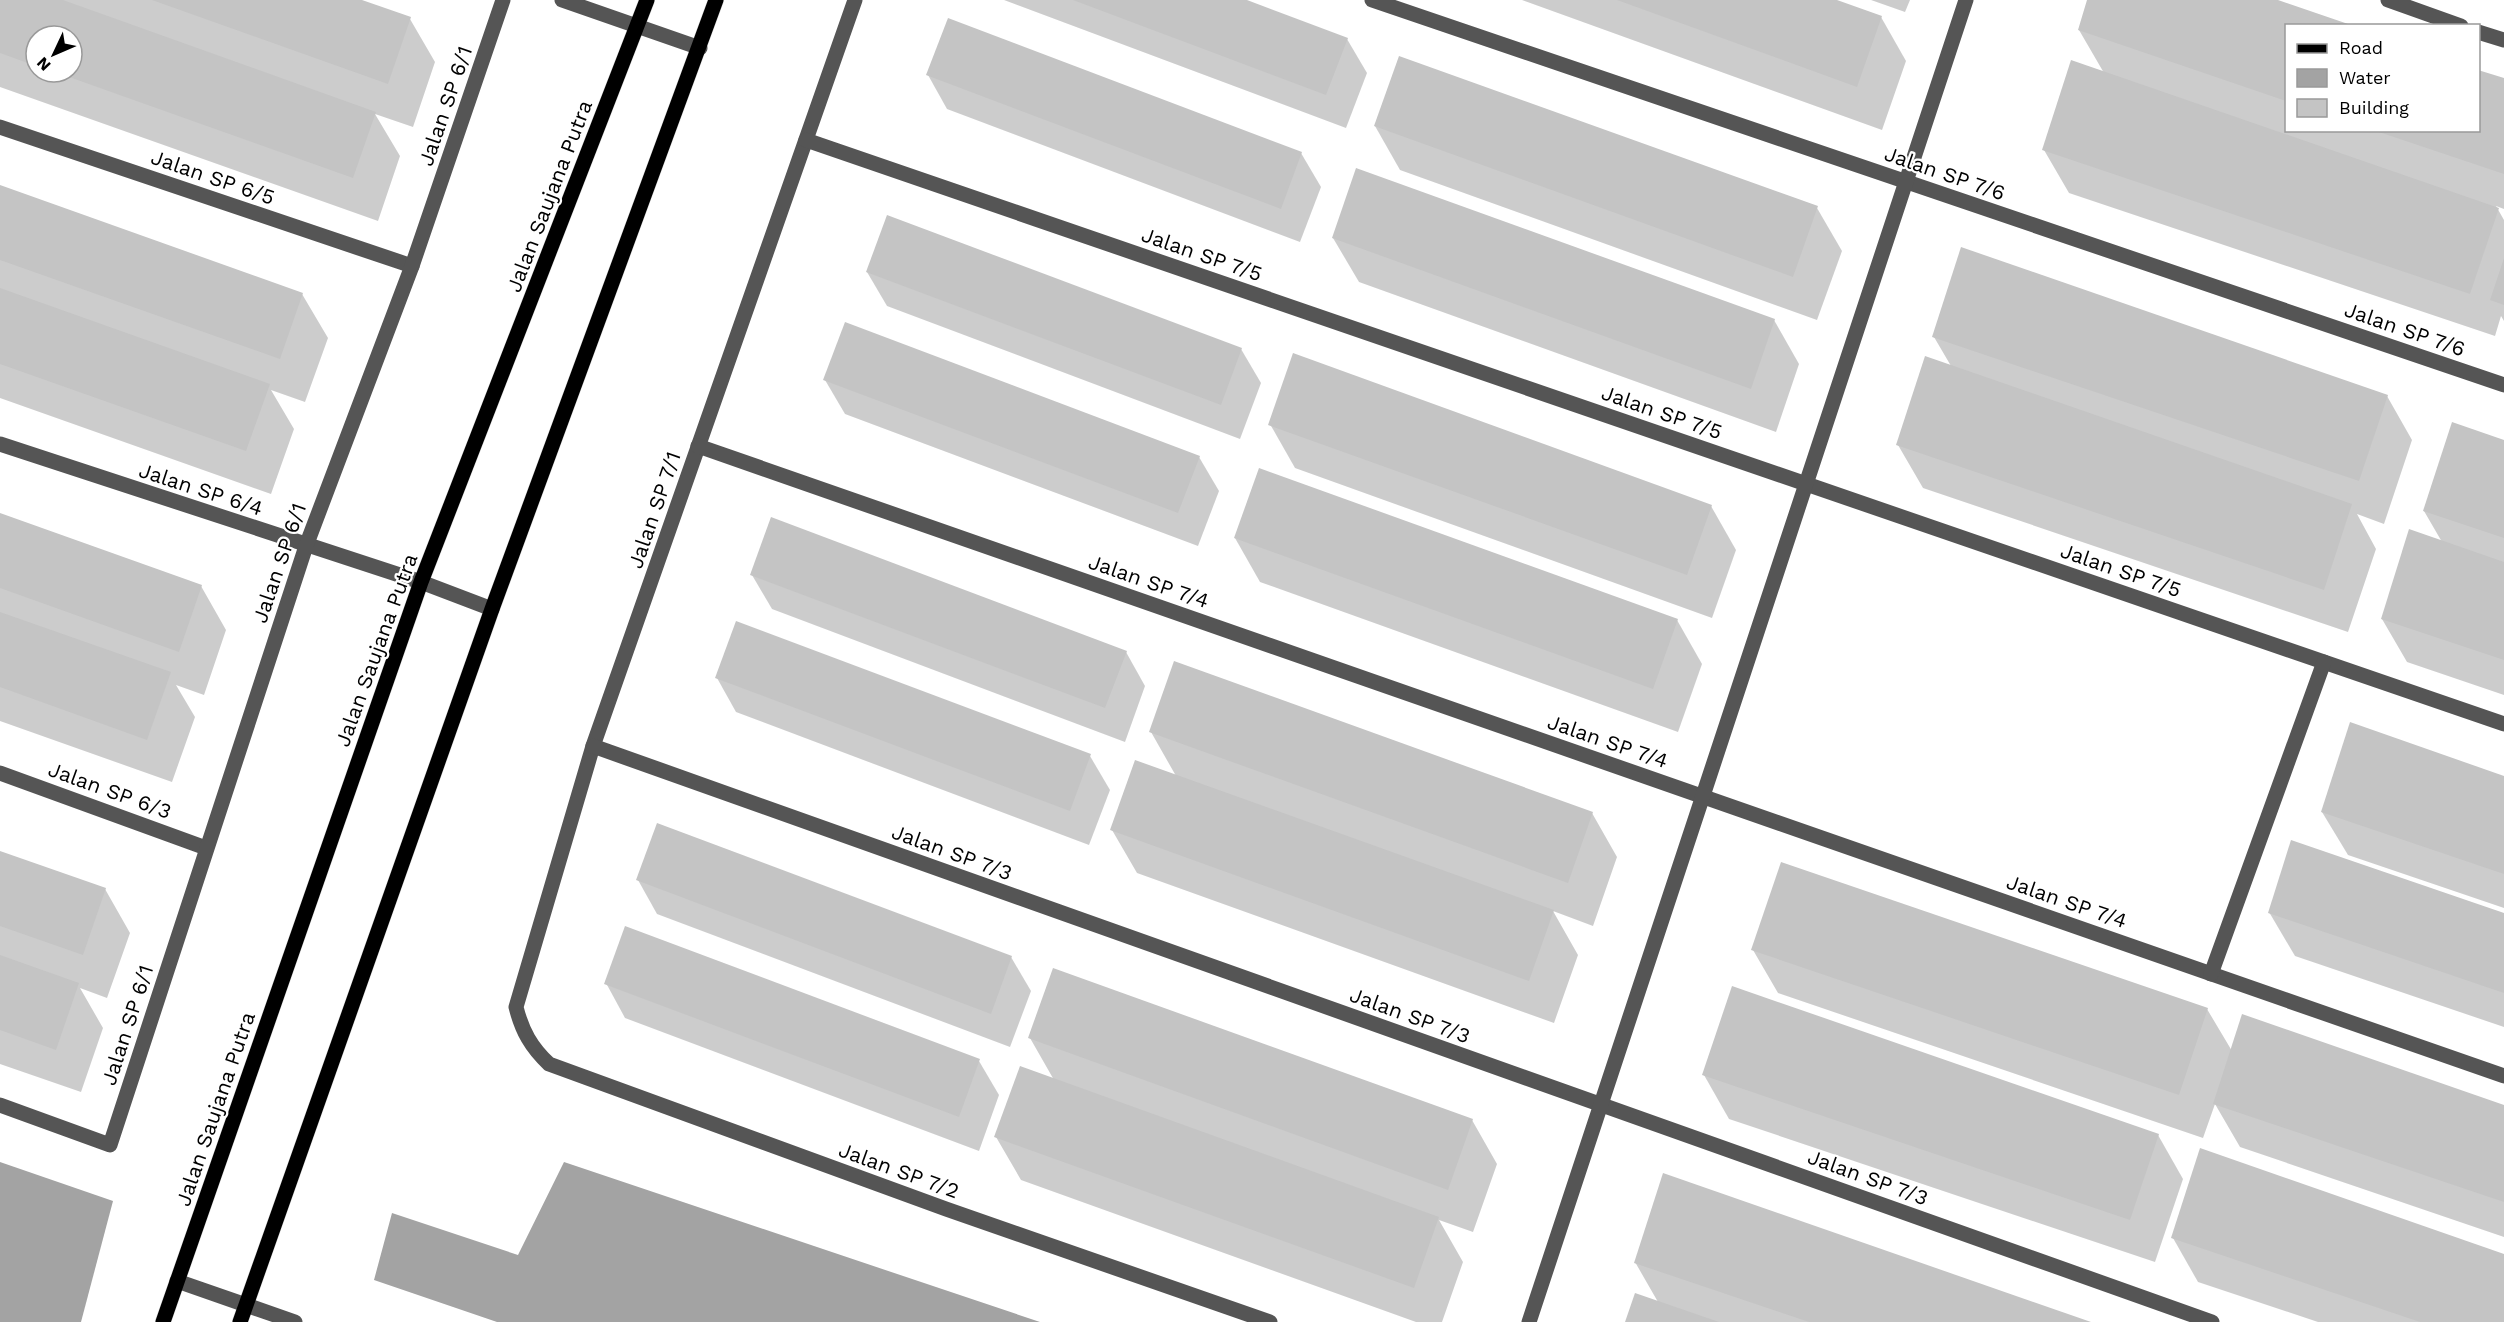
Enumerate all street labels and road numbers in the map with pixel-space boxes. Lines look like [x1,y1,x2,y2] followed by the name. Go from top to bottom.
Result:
[413,43,477,169] street label: Jalan SP 6/1
[501,96,597,296] street label: Jalan Saujana Putra
[1881,141,2009,205] street label: Jalan SP 7/6
[148,144,278,210] street label: Jalan SP 6/5
[1138,222,1266,286] street label: Jalan SP 7/5
[2341,297,2469,361] street label: Jalan SP 7/6
[1598,380,1726,444] street label: Jalan SP 7/5
[622,448,686,572] street label: Jalan SP 7/1
[136,457,266,521] street label: Jalan SP 6/4
[247,500,311,626] street label: Jalan SP 6/1
[2057,538,2185,602] street label: Jalan SP 7/5
[1085,549,1213,613] street label: Jalan SP 7/4
[329,550,423,750] street label: Jalan Saujana Putra
[1544,709,1672,773] street label: Jalan SP 7/4
[45,756,175,824] street label: Jalan SP 6/3
[889,819,1015,885] street label: Jalan SP 7/3
[2003,869,2131,933] street label: Jalan SP 7/4
[96,962,158,1088] street label: Jalan SP 6/1
[1347,982,1473,1048] street label: Jalan SP 7/3
[170,1009,260,1209] street label: Jalan Saujana Putra
[836,1137,962,1203] street label: Jalan SP 7/2
[1805,1144,1931,1210] street label: Jalan SP 7/3

